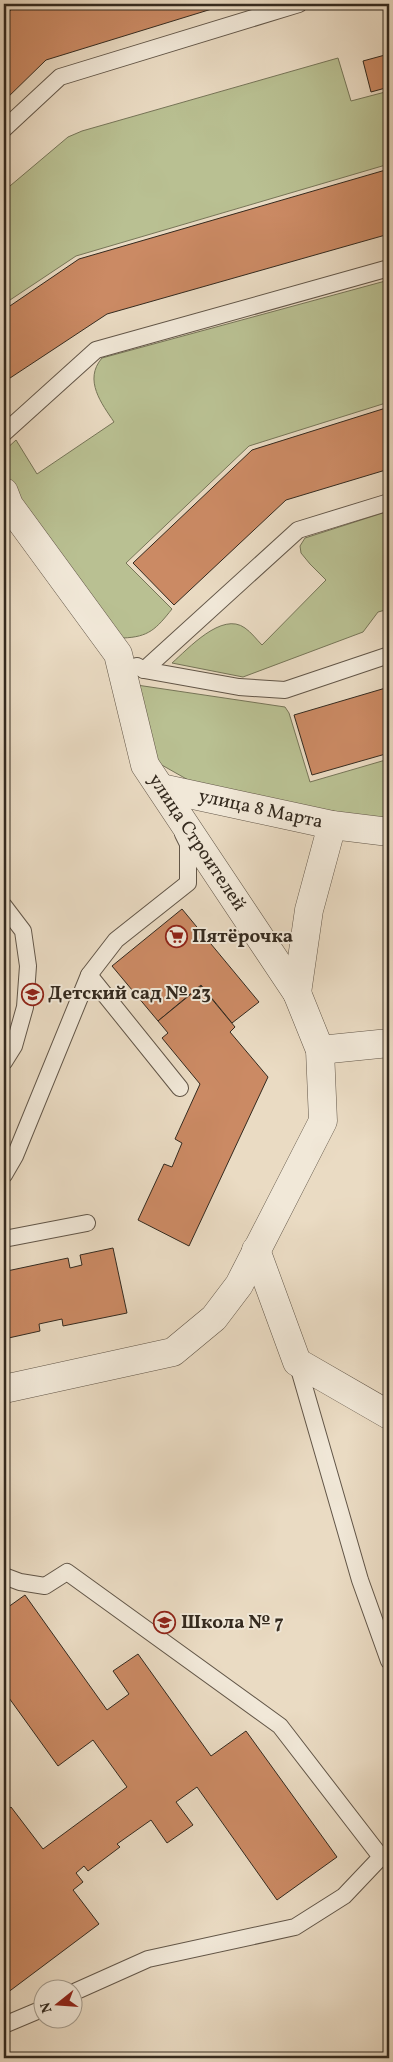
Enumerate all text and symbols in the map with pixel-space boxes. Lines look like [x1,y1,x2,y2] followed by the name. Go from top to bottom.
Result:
[142,769,252,916] street label: улица Строителей
[196,783,325,836] street label: улица 8 Марта
[192,924,293,950] place label: Пятёрочка
[164,925,188,949] supermarket icon: Пятёрочка
[48,981,211,1007] place label: Детский сад № 23
[20,982,44,1006] school or university icon: Детский сад № 23
[181,1610,283,1636] place label: Школа № 7
[153,1611,177,1635] school or university icon: Школа № 7
[32,1980,82,2030] north arrow
[36,2000,58,2015] text: N

